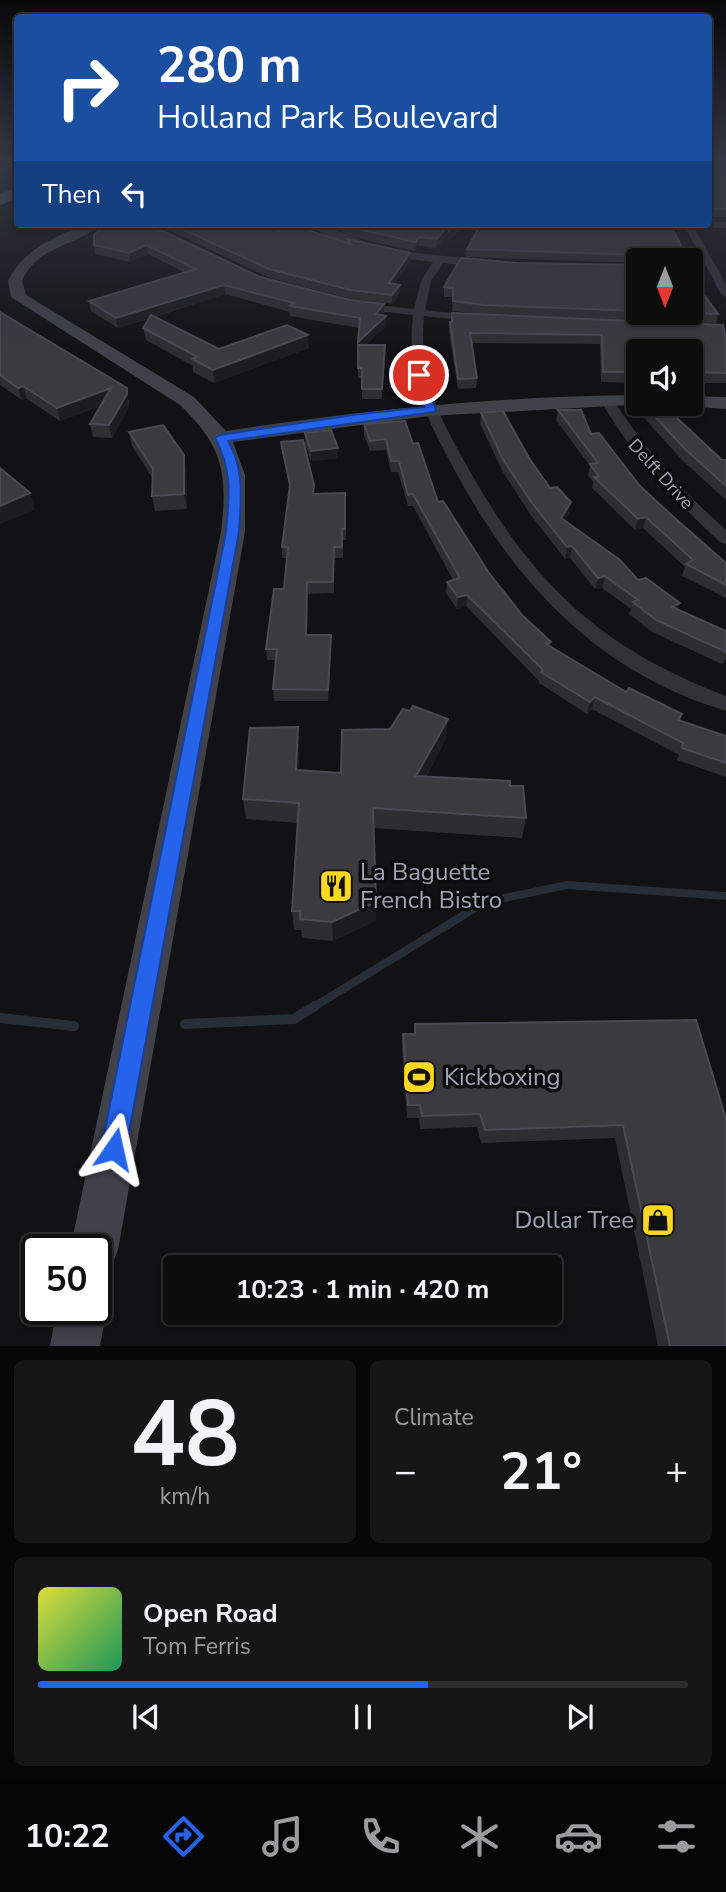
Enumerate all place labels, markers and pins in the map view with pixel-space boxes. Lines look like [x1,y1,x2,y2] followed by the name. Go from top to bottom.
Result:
[389,345,449,405] pin
[360,856,502,916] place label: La Baguette French Bistro
[317,867,355,905] restaurant icon: La Baguette French Bistro
[400,1058,438,1096] sports icon: Kickboxing
[444,1061,561,1093] place label: Kickboxing
[639,1201,677,1239] shop icon: Dollar Tree
[515,1204,634,1236] place label: Dollar Tree

